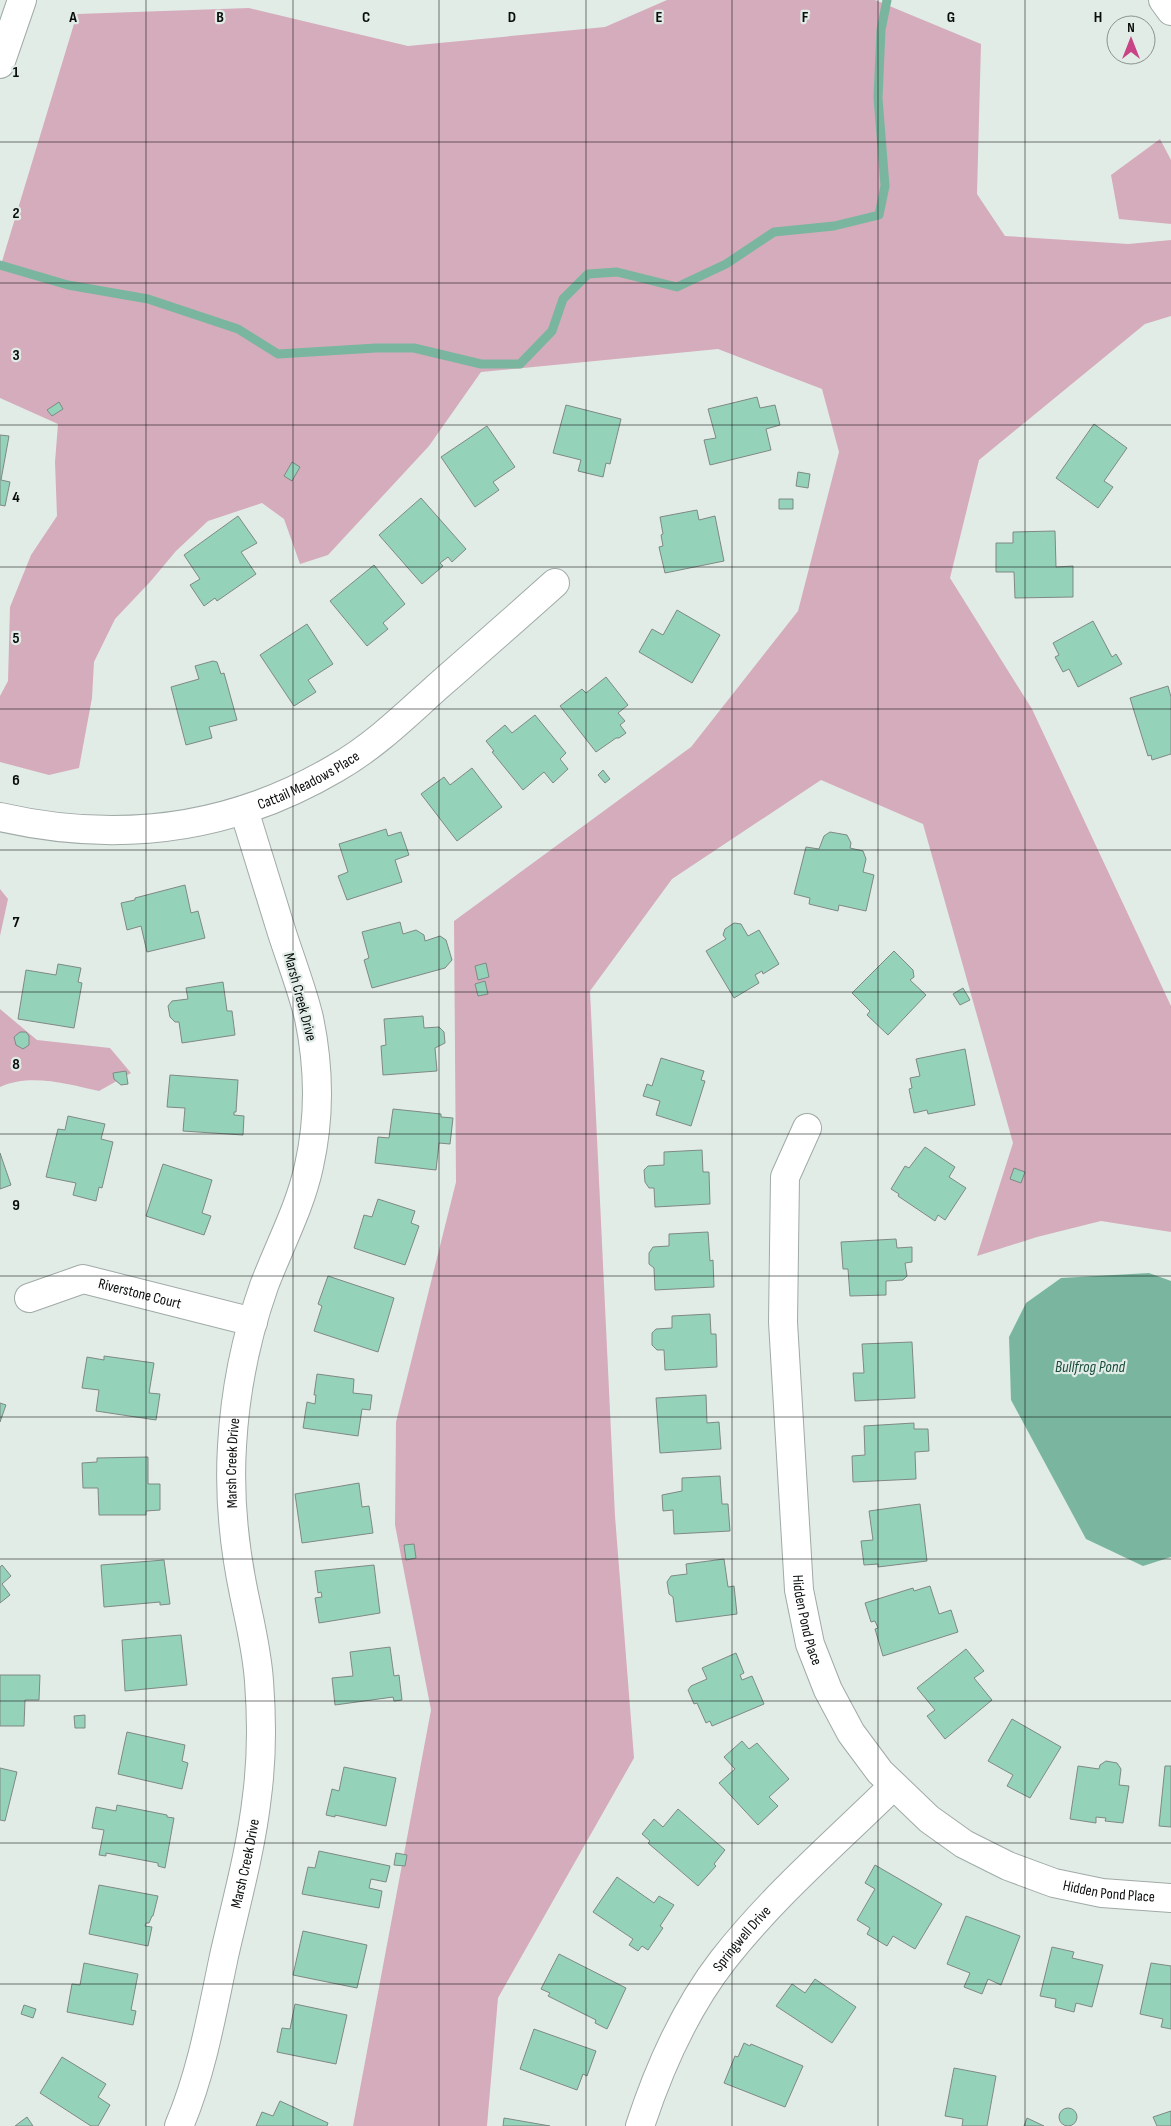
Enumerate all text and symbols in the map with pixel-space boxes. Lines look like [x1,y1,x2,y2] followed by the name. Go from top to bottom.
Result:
[68,8,77,27] text: A
[216,8,224,27] text: B
[362,8,370,27] text: C
[508,8,516,27] text: D
[656,8,663,27] text: E
[802,8,809,27] text: F
[947,8,955,27] text: G
[1094,8,1102,27] text: H
[1106,15,1156,65] north arrow
[1127,19,1135,36] text: N
[13,63,20,82] text: 1
[12,204,20,223] text: 2
[12,346,20,365] text: 3
[12,488,20,507] text: 4
[12,629,20,648] text: 5
[255,746,363,814] street label: Cattail Meadows Place
[12,771,20,790] text: 6
[13,913,20,932] text: 7
[279,951,321,1043] street label: Marsh Creek Drive
[12,1055,20,1074] text: 8
[12,1196,20,1215] text: 9
[96,1274,184,1313] street label: Riverstone Court
[1055,1358,1125,1377] water label: Bullfrog Pond
[222,1417,244,1509] street label: Marsh Creek Drive
[789,1574,827,1668] street label: Hidden Pond Place
[226,1818,263,1910] street label: Marsh Creek Drive
[1061,1876,1155,1906] street label: Hidden Pond Place
[708,1901,775,1975] street label: Springwell Drive

